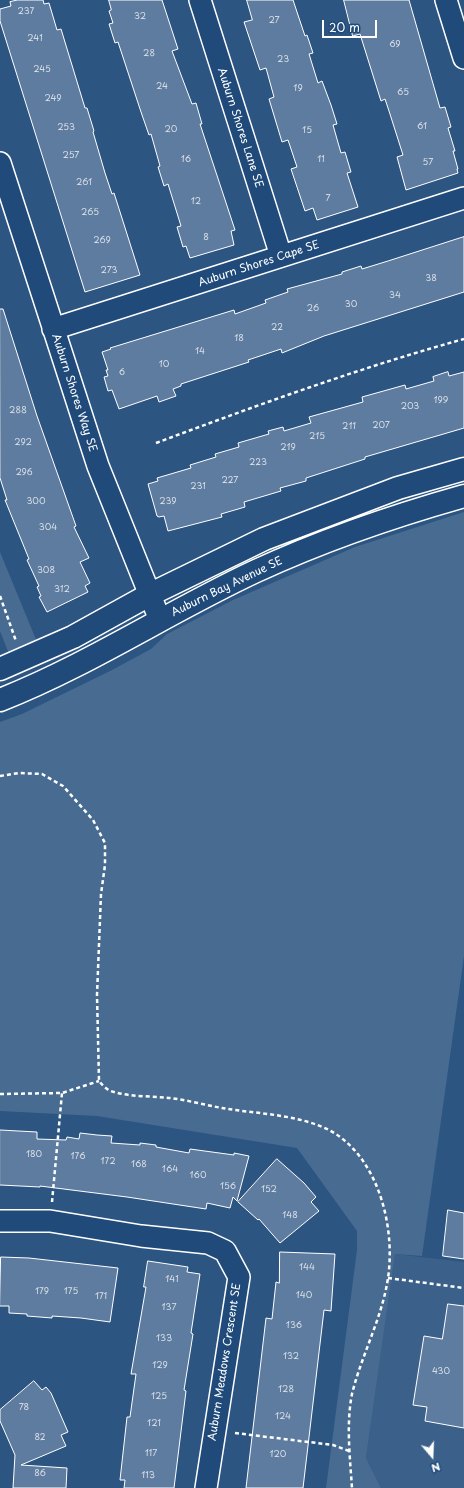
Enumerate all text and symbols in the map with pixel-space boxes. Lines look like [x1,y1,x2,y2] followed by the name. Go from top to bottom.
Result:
[18,7,34,17] house number: 237
[134,12,146,22] house number: 32
[324,12,379,38] scale bar
[268,16,280,26] house number: 27
[329,18,360,36] text: 20 m
[27,34,43,44] house number: 241
[389,40,401,50] house number: 69
[143,49,155,59] house number: 28
[277,55,289,65] house number: 23
[33,65,51,75] house number: 245
[214,66,266,190] street label: Auburn Shores Lane SE
[156,82,168,92] house number: 24
[293,84,303,94] house number: 19
[397,88,409,98] house number: 65
[44,94,62,104] house number: 249
[417,122,427,132] house number: 61
[57,123,75,133] house number: 253
[165,125,177,135] house number: 20
[302,126,312,136] house number: 15
[63,151,79,161] house number: 257
[181,155,191,165] house number: 16
[317,155,325,165] house number: 11
[423,158,433,168] house number: 57
[76,178,92,188] house number: 261
[325,194,331,204] house number: 7
[191,197,201,207] house number: 12
[81,208,99,218] house number: 265
[203,233,209,243] house number: 8
[93,236,111,246] house number: 269
[197,238,321,290] street label: Auburn Shores Cape SE
[101,266,117,276] house number: 273
[425,274,437,284] house number: 38
[389,291,401,301] house number: 34
[345,300,357,310] house number: 30
[307,304,319,314] house number: 26
[271,323,283,333] house number: 22
[49,332,99,454] street label: Auburn Shores Way SE
[234,334,244,344] house number: 18
[195,347,205,357] house number: 14
[159,360,169,370] house number: 10
[119,368,125,378] house number: 6
[434,396,448,406] house number: 199
[401,402,419,412] house number: 203
[9,406,27,416] house number: 288
[372,421,390,431] house number: 207
[342,422,356,432] house number: 211
[309,432,325,442] house number: 215
[14,438,32,448] house number: 292
[280,443,296,453] house number: 219
[249,458,267,468] house number: 223
[15,468,33,478] house number: 296
[222,476,238,486] house number: 227
[190,482,206,492] house number: 231
[26,497,46,507] house number: 300
[159,497,177,507] house number: 239
[39,523,57,533] house number: 304
[169,554,285,620] street label: Auburn Bay Avenue SE
[37,566,55,576] house number: 308
[54,585,70,595] house number: 312
[26,1150,42,1160] house number: 180
[70,1152,86,1162] house number: 176
[100,1157,116,1167] house number: 172
[131,1160,147,1170] house number: 168
[162,1165,178,1175] house number: 164
[190,1171,206,1181] house number: 160
[220,1182,236,1192] house number: 156
[261,1185,277,1195] house number: 152
[282,1211,298,1221] house number: 148
[299,1263,315,1273] house number: 144
[165,1275,179,1285] house number: 141
[206,1282,244,1442] street label: Auburn Meadows Crescent SE
[35,1287,49,1297] house number: 179
[64,1287,78,1297] house number: 175
[296,1291,312,1301] house number: 140
[95,1292,107,1302] house number: 171
[162,1303,176,1313] house number: 137
[286,1321,302,1331] house number: 136
[156,1334,172,1344] house number: 133
[283,1352,299,1362] house number: 132
[152,1361,168,1371] house number: 129
[432,1367,450,1377] house number: 430
[278,1385,294,1395] house number: 128
[151,1392,167,1402] house number: 125
[19,1403,29,1413] house number: 78
[275,1412,291,1422] house number: 124
[147,1419,161,1429] house number: 121
[34,1433,46,1443] house number: 82
[412,1436,452,1476] north arrow
[145,1449,157,1459] house number: 117
[270,1450,286,1460] house number: 120
[429,1458,443,1477] text: N
[34,1469,46,1479] house number: 86
[141,1471,155,1481] house number: 113

